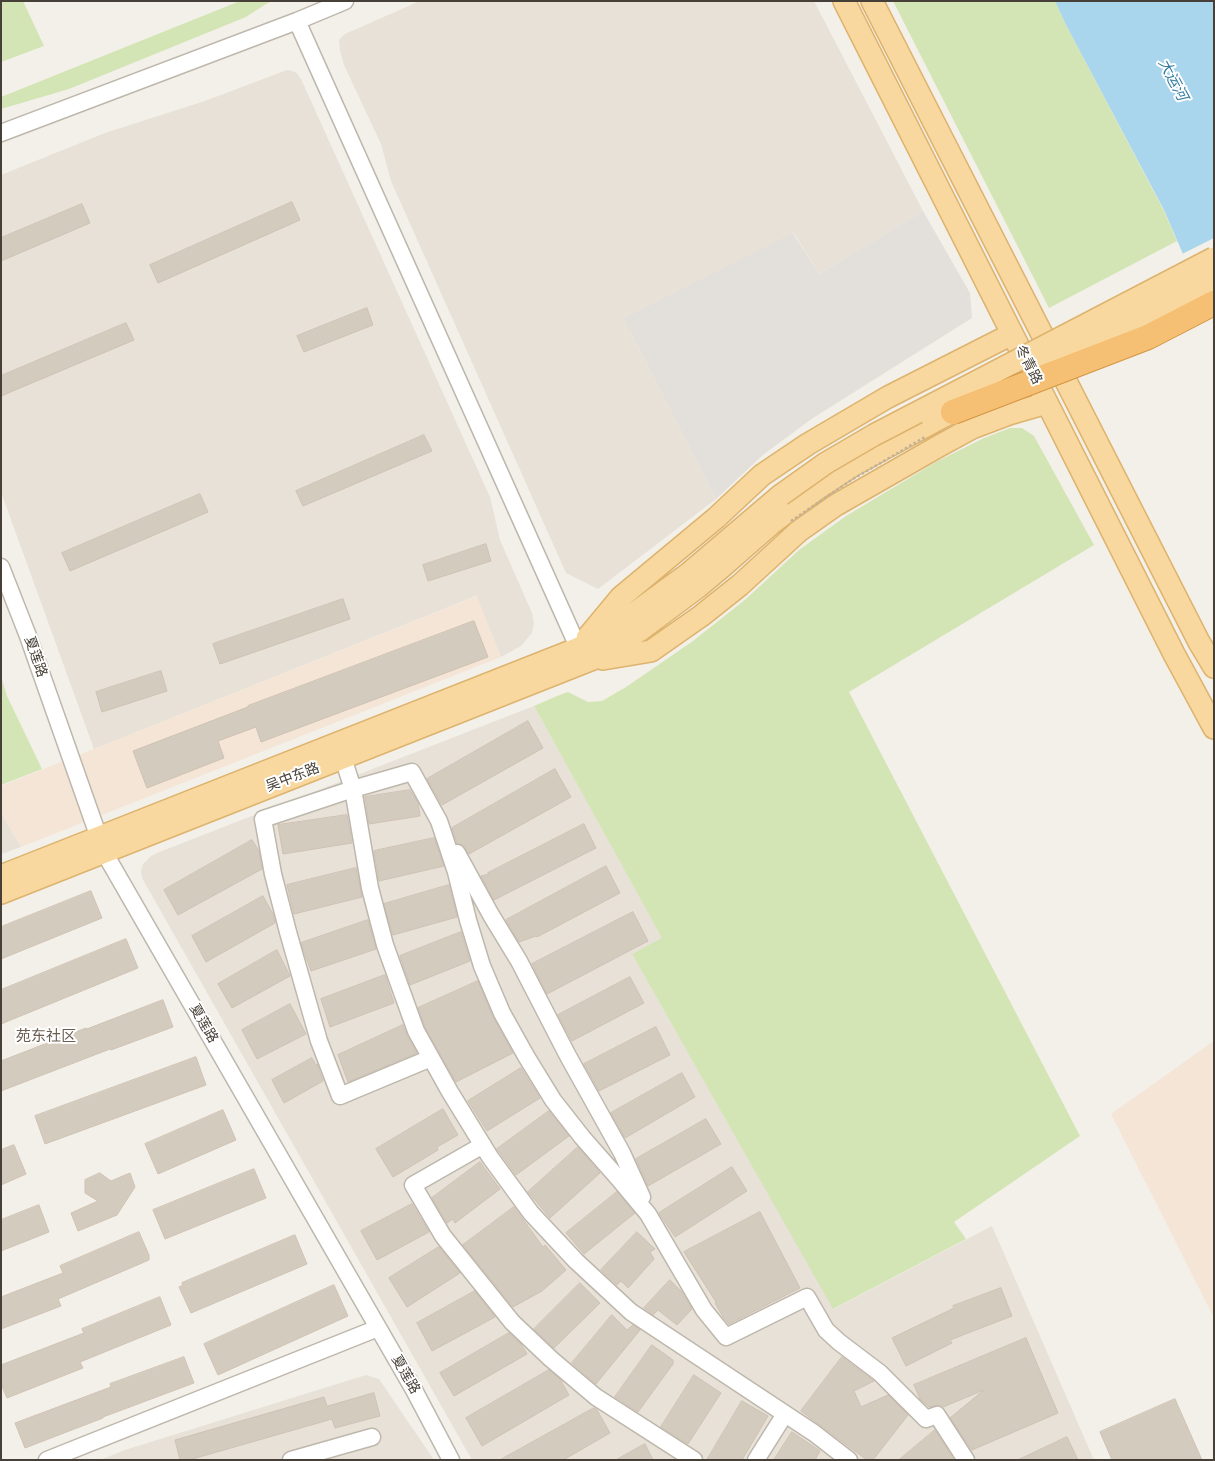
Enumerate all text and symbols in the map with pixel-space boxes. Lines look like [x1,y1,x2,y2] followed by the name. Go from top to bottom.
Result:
[1153,56,1191,104] water label: 大运河
[1011,342,1045,388] street label: 冬青路
[20,634,50,680] street label: 夏莲路
[264,760,322,796] street label: 吴中东路
[185,1002,221,1046] street label: 夏莲路
[16,1028,76,1046] district label: 苑东社区
[387,1353,423,1397] street label: 夏莲路

